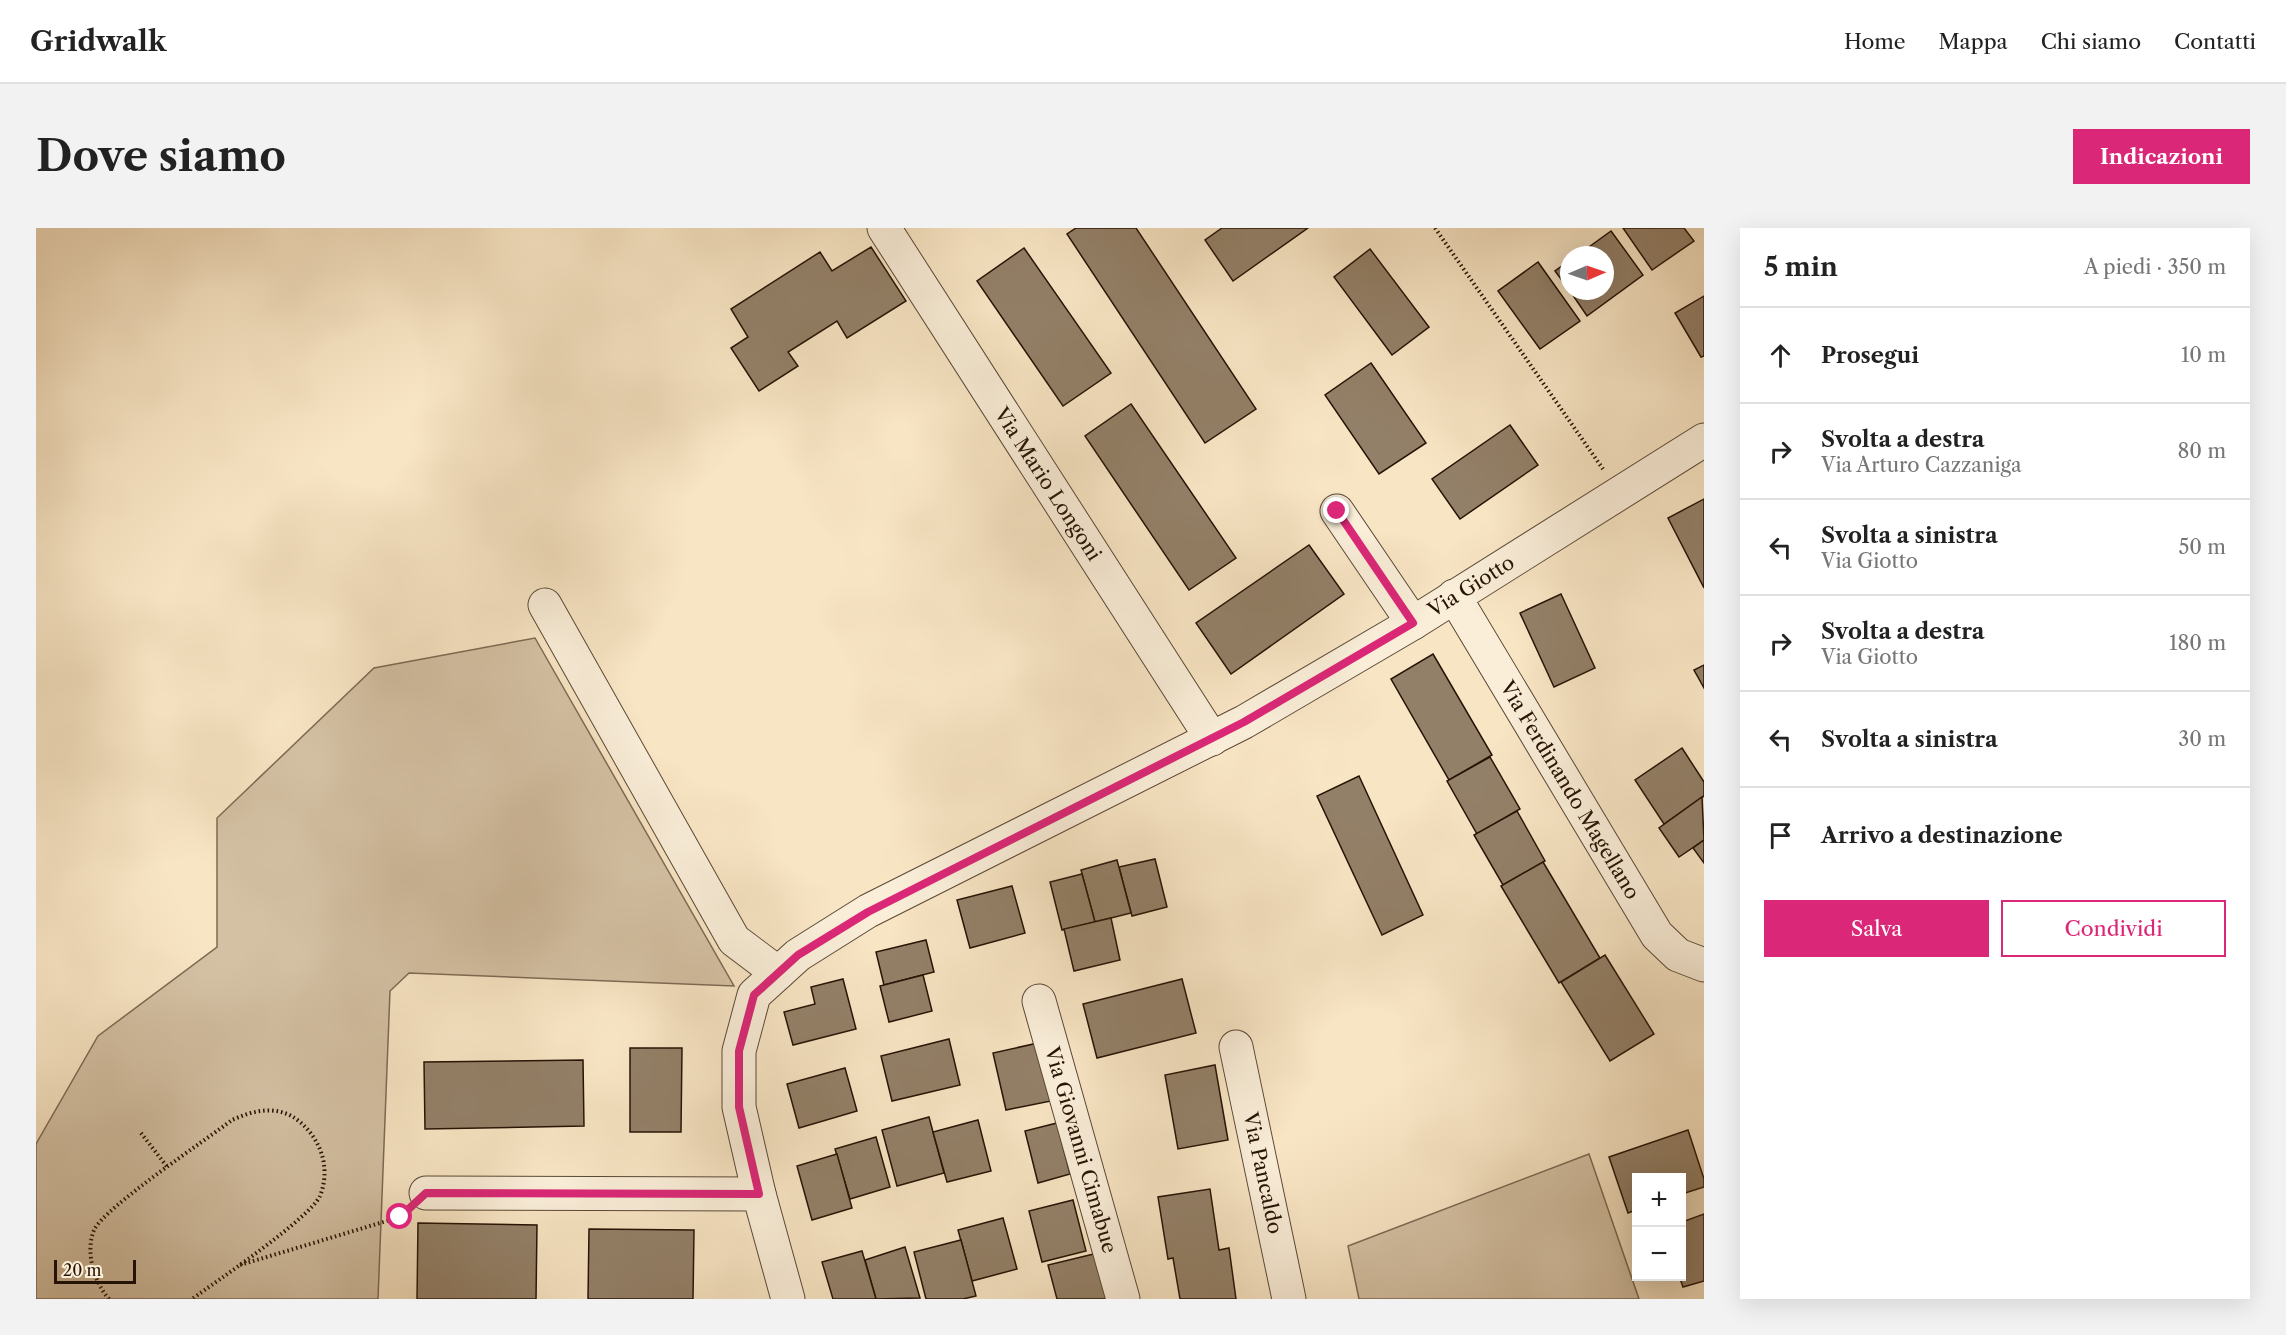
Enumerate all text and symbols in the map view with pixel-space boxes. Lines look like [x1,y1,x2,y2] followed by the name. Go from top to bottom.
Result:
[30,24,166,58] text: Gridwalk
[1844,29,1906,54] text: Home
[1939,29,2008,54] text: Mappa
[2041,29,2141,54] text: Chi siamo
[2174,29,2256,54] text: Contatti
[2073,129,2250,184] button: Indicazioni
[36,130,286,182] text: Dove siamo
[1560,246,1614,300] north arrow
[1764,251,1838,283] text: 5 min
[2084,255,2226,279] text: A piedi · 350 m
[1764,339,1797,372] icon: ahead
[1821,342,1919,369] text: Prosegui
[2181,343,2226,367] text: 10 m
[989,402,1107,565] street label: Via Mario Longoni
[1821,426,1984,453] text: Svolta a destra
[1764,435,1797,468] icon: right
[2178,439,2226,463] text: 80 m
[1821,453,2022,477] text: Via Arturo Cazzaniga
[1323,497,1349,523] route end
[1821,522,1998,549] text: Svolta a sinistra
[1764,531,1797,564] icon: left
[2179,535,2226,559] text: 50 m
[1821,549,1918,573] text: Via Giotto
[1423,550,1518,622] street label: Via Giotto
[1821,618,1984,645] text: Svolta a destra
[1764,627,1797,660] icon: right
[2169,631,2226,655] text: 180 m
[1821,645,1918,669] text: Via Giotto
[1495,675,1645,904] street label: Via Ferdinando Magellano
[1764,723,1797,756] icon: left
[1821,726,1998,753] text: Svolta a sinistra
[2178,727,2226,751] text: 30 m
[1764,819,1797,852] icon: arrive
[1821,822,2063,849] text: Arrivo a destinazione
[1764,900,1989,957] button: Salva
[2001,900,2226,957] button: Condividi
[1040,1043,1122,1256] street label: Via Giovanni Cimabue
[1238,1109,1288,1236] street label: Via Pancaldo
[1632,1173,1686,1281] map controls
[1632,1173,1686,1227] button: +
[386,1203,412,1229] route start
[1632,1227,1686,1281] button: −
[54,1257,136,1284] scale bar
[63,1260,102,1280] text: 20 m

